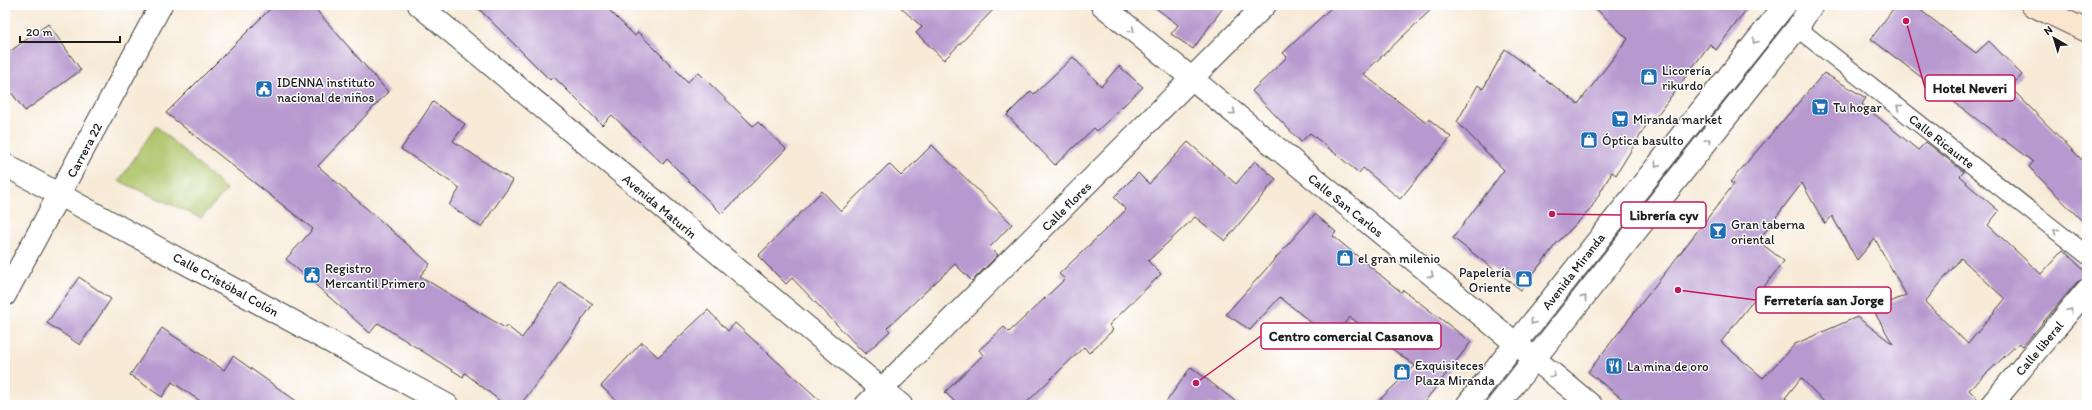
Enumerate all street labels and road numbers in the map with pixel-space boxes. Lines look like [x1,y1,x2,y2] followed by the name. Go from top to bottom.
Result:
[1906,111,1978,172] street label: Calle Ricaurte
[64,120,105,180] street label: Carrera 22
[1305,170,1386,240] street label: Calle San Carlos
[620,171,700,242] street label: Avenida Maturín
[1039,178,1094,234] street label: Calle flores
[1539,230,1608,313] street label: Avenida Miranda
[170,249,282,320] street label: Calle Cristóbal Colón
[2012,318,2067,379] street label: Calle liberal

